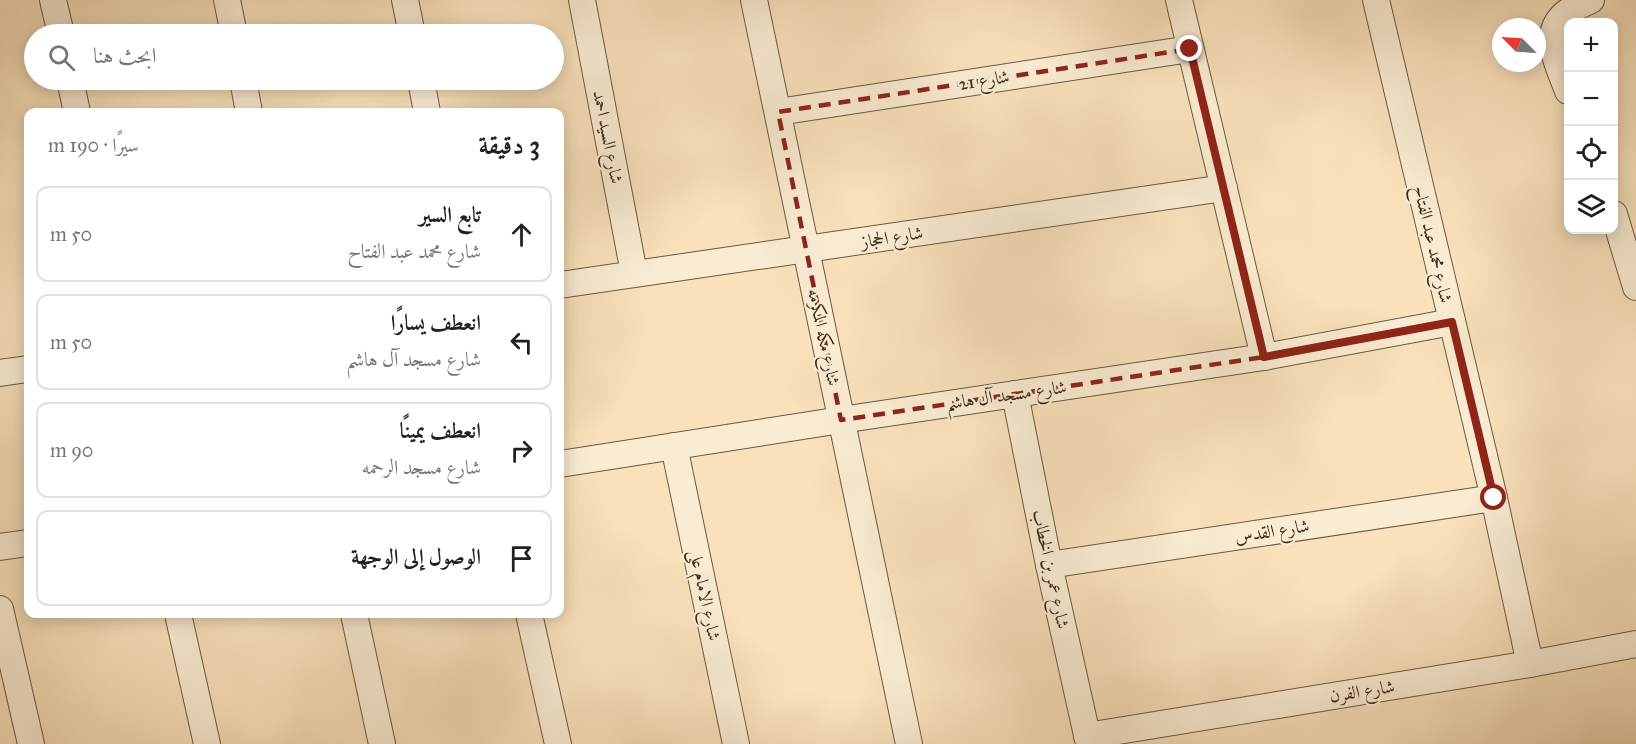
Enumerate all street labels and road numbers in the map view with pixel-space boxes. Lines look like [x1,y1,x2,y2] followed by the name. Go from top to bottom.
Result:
[957,65,1012,99] street label: شارع 21
[584,88,628,186] street label: شارع السيد احمد
[1404,183,1457,306] street label: شارع محمد عبد الفتاح
[857,221,925,257] street label: شارع الحجاز
[799,286,845,388] street label: شارع مكه المكرمه
[944,376,1069,421] street label: شارع مسجد آل هاشم
[1024,507,1074,631] street label: شارع عمر بن الخطاب
[1233,514,1312,552] street label: شارع القدس
[680,547,725,644] street label: شارع الامام على
[1328,675,1397,711] street label: شارع الفرن

